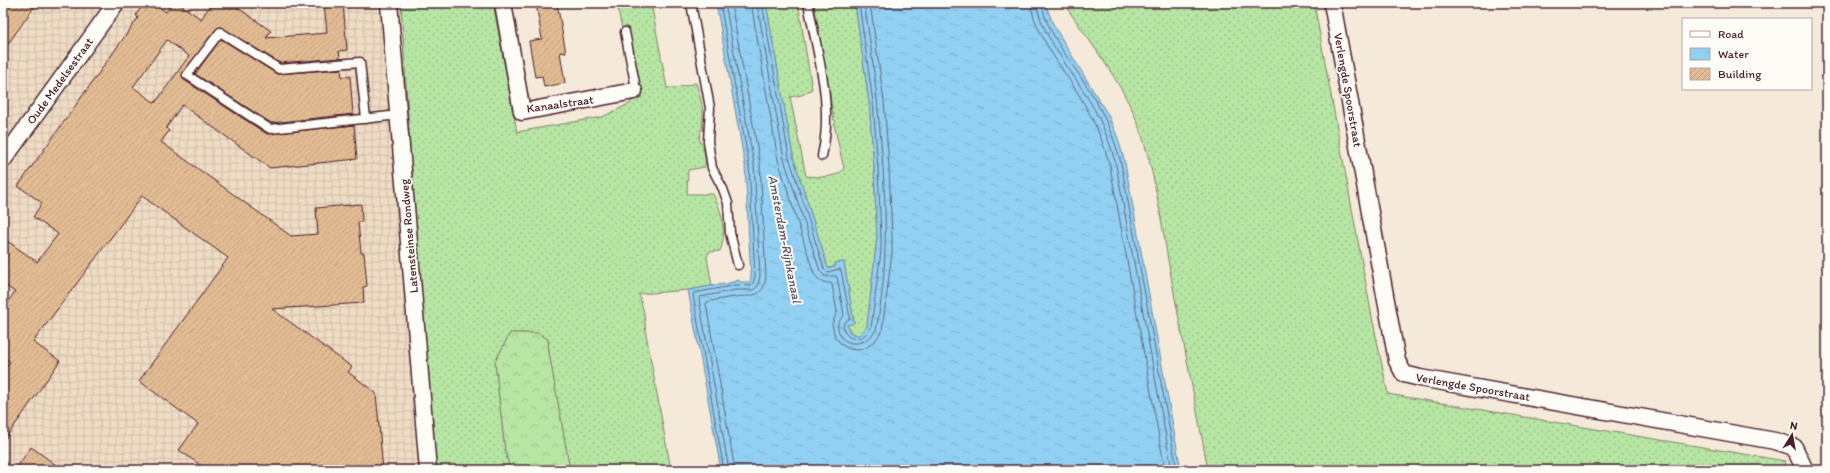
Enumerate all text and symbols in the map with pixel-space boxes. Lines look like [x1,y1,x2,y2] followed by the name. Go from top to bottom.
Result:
[1682,18,1812,90] legend
[1718,27,1744,41] text: Road
[1331,32,1365,149] street label: Verlengde Spoorstraat
[24,35,96,127] street label: Oude Medelsestraat
[1718,47,1749,61] text: Water
[1718,67,1762,81] text: Building
[526,92,595,116] street label: Kanaalstraat
[765,174,805,305] water label: Amsterdam-Rijnkanaal
[397,178,421,294] street label: Latensteinse Rondweg
[1415,370,1532,404] street label: Verlengde Spoorstraat
[1772,415,1812,455] north arrow
[1789,419,1799,433] text: N

